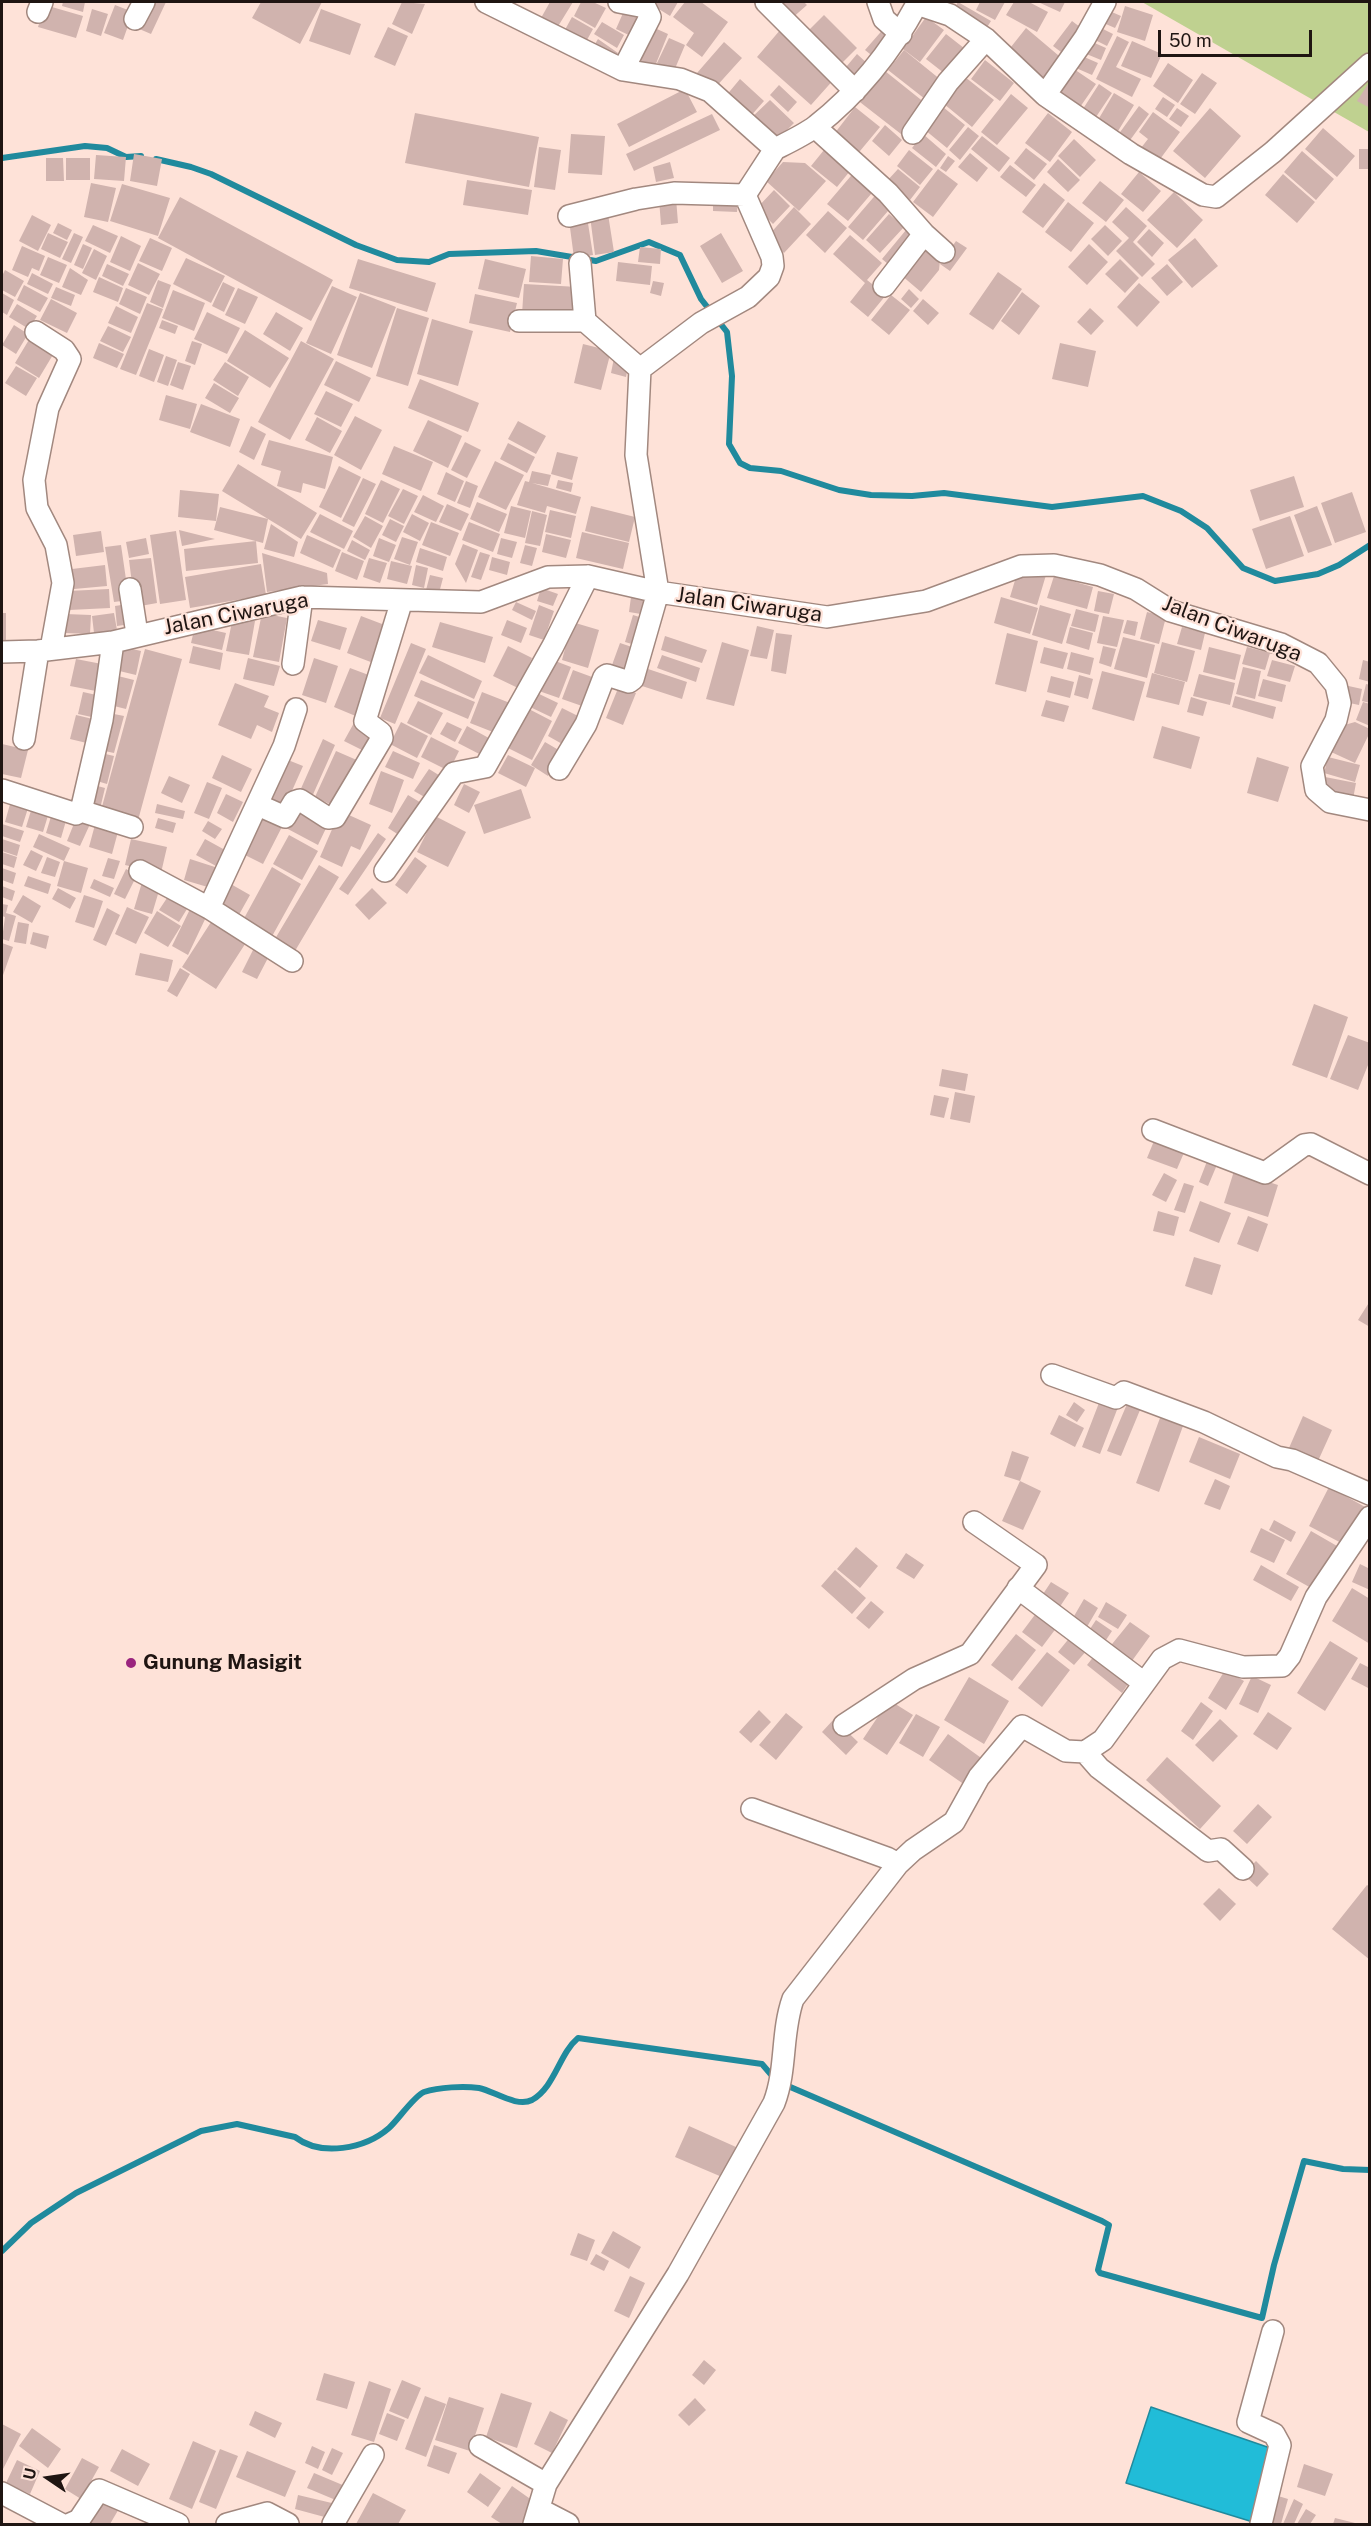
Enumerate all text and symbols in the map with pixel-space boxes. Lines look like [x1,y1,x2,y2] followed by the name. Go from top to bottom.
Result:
[1161,18,1316,56] scale bar
[1169,30,1212,51] text: 50 m
[674,582,824,628] street label: Jalan Ciwaruga
[161,588,311,640] street label: Jalan Ciwaruga
[1159,591,1305,667] street label: Jalan Ciwaruga
[143,1650,302,1676] place label: Gunung Masigit
[124,1656,138,1670] marker: Gunung Masigit
[18,2448,78,2508] north arrow
[19,2466,41,2482] text: U

